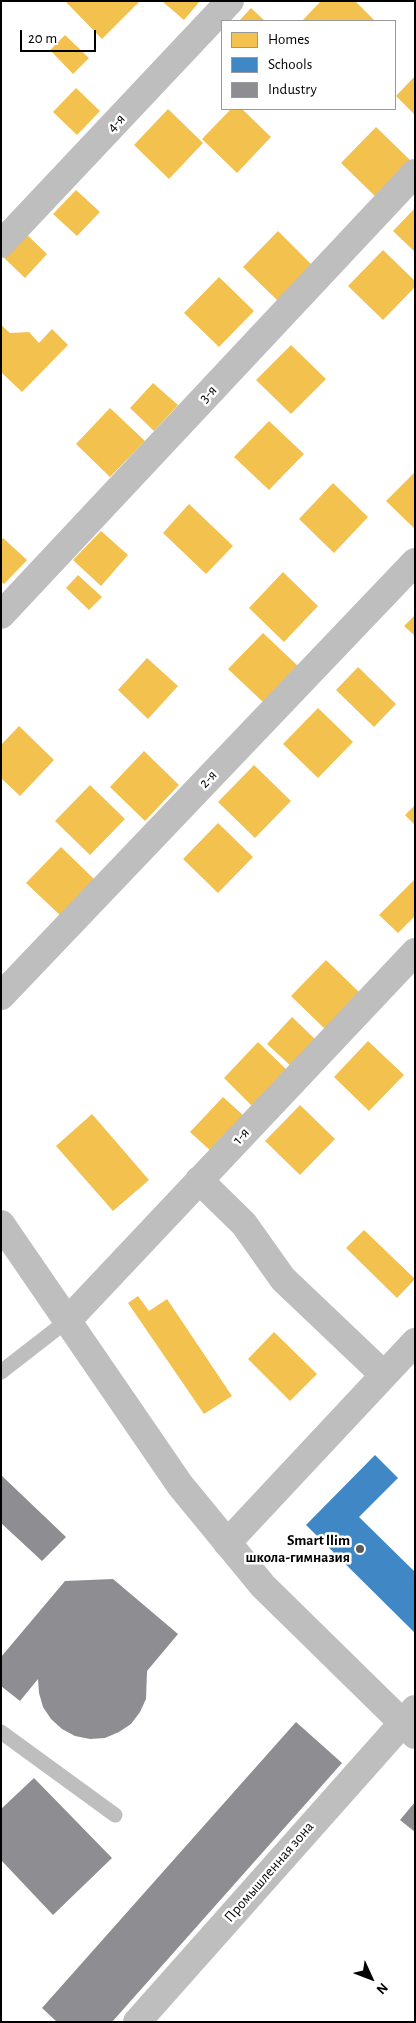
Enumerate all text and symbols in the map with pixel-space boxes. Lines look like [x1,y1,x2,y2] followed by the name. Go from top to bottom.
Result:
[22,20,99,52] scale bar
[221,20,396,110] legend
[28,31,57,46] text: 20 m
[268,32,310,47] text: Homes
[268,57,312,72] text: Schools
[268,82,317,97] text: Industry
[103,110,129,136] street label: 4-я
[195,381,221,407] street label: 3-я
[195,766,221,792] street label: 2-я
[229,1124,253,1148] street label: 1-я
[245,1531,350,1566] place label: Smart llim школа-гимназия
[354,1543,366,1555] marker: Smart llim школа-гимназия
[220,1818,318,1926] street label: Промышленная зона
[346,1953,396,2003] north arrow
[374,1980,390,1997] text: N

